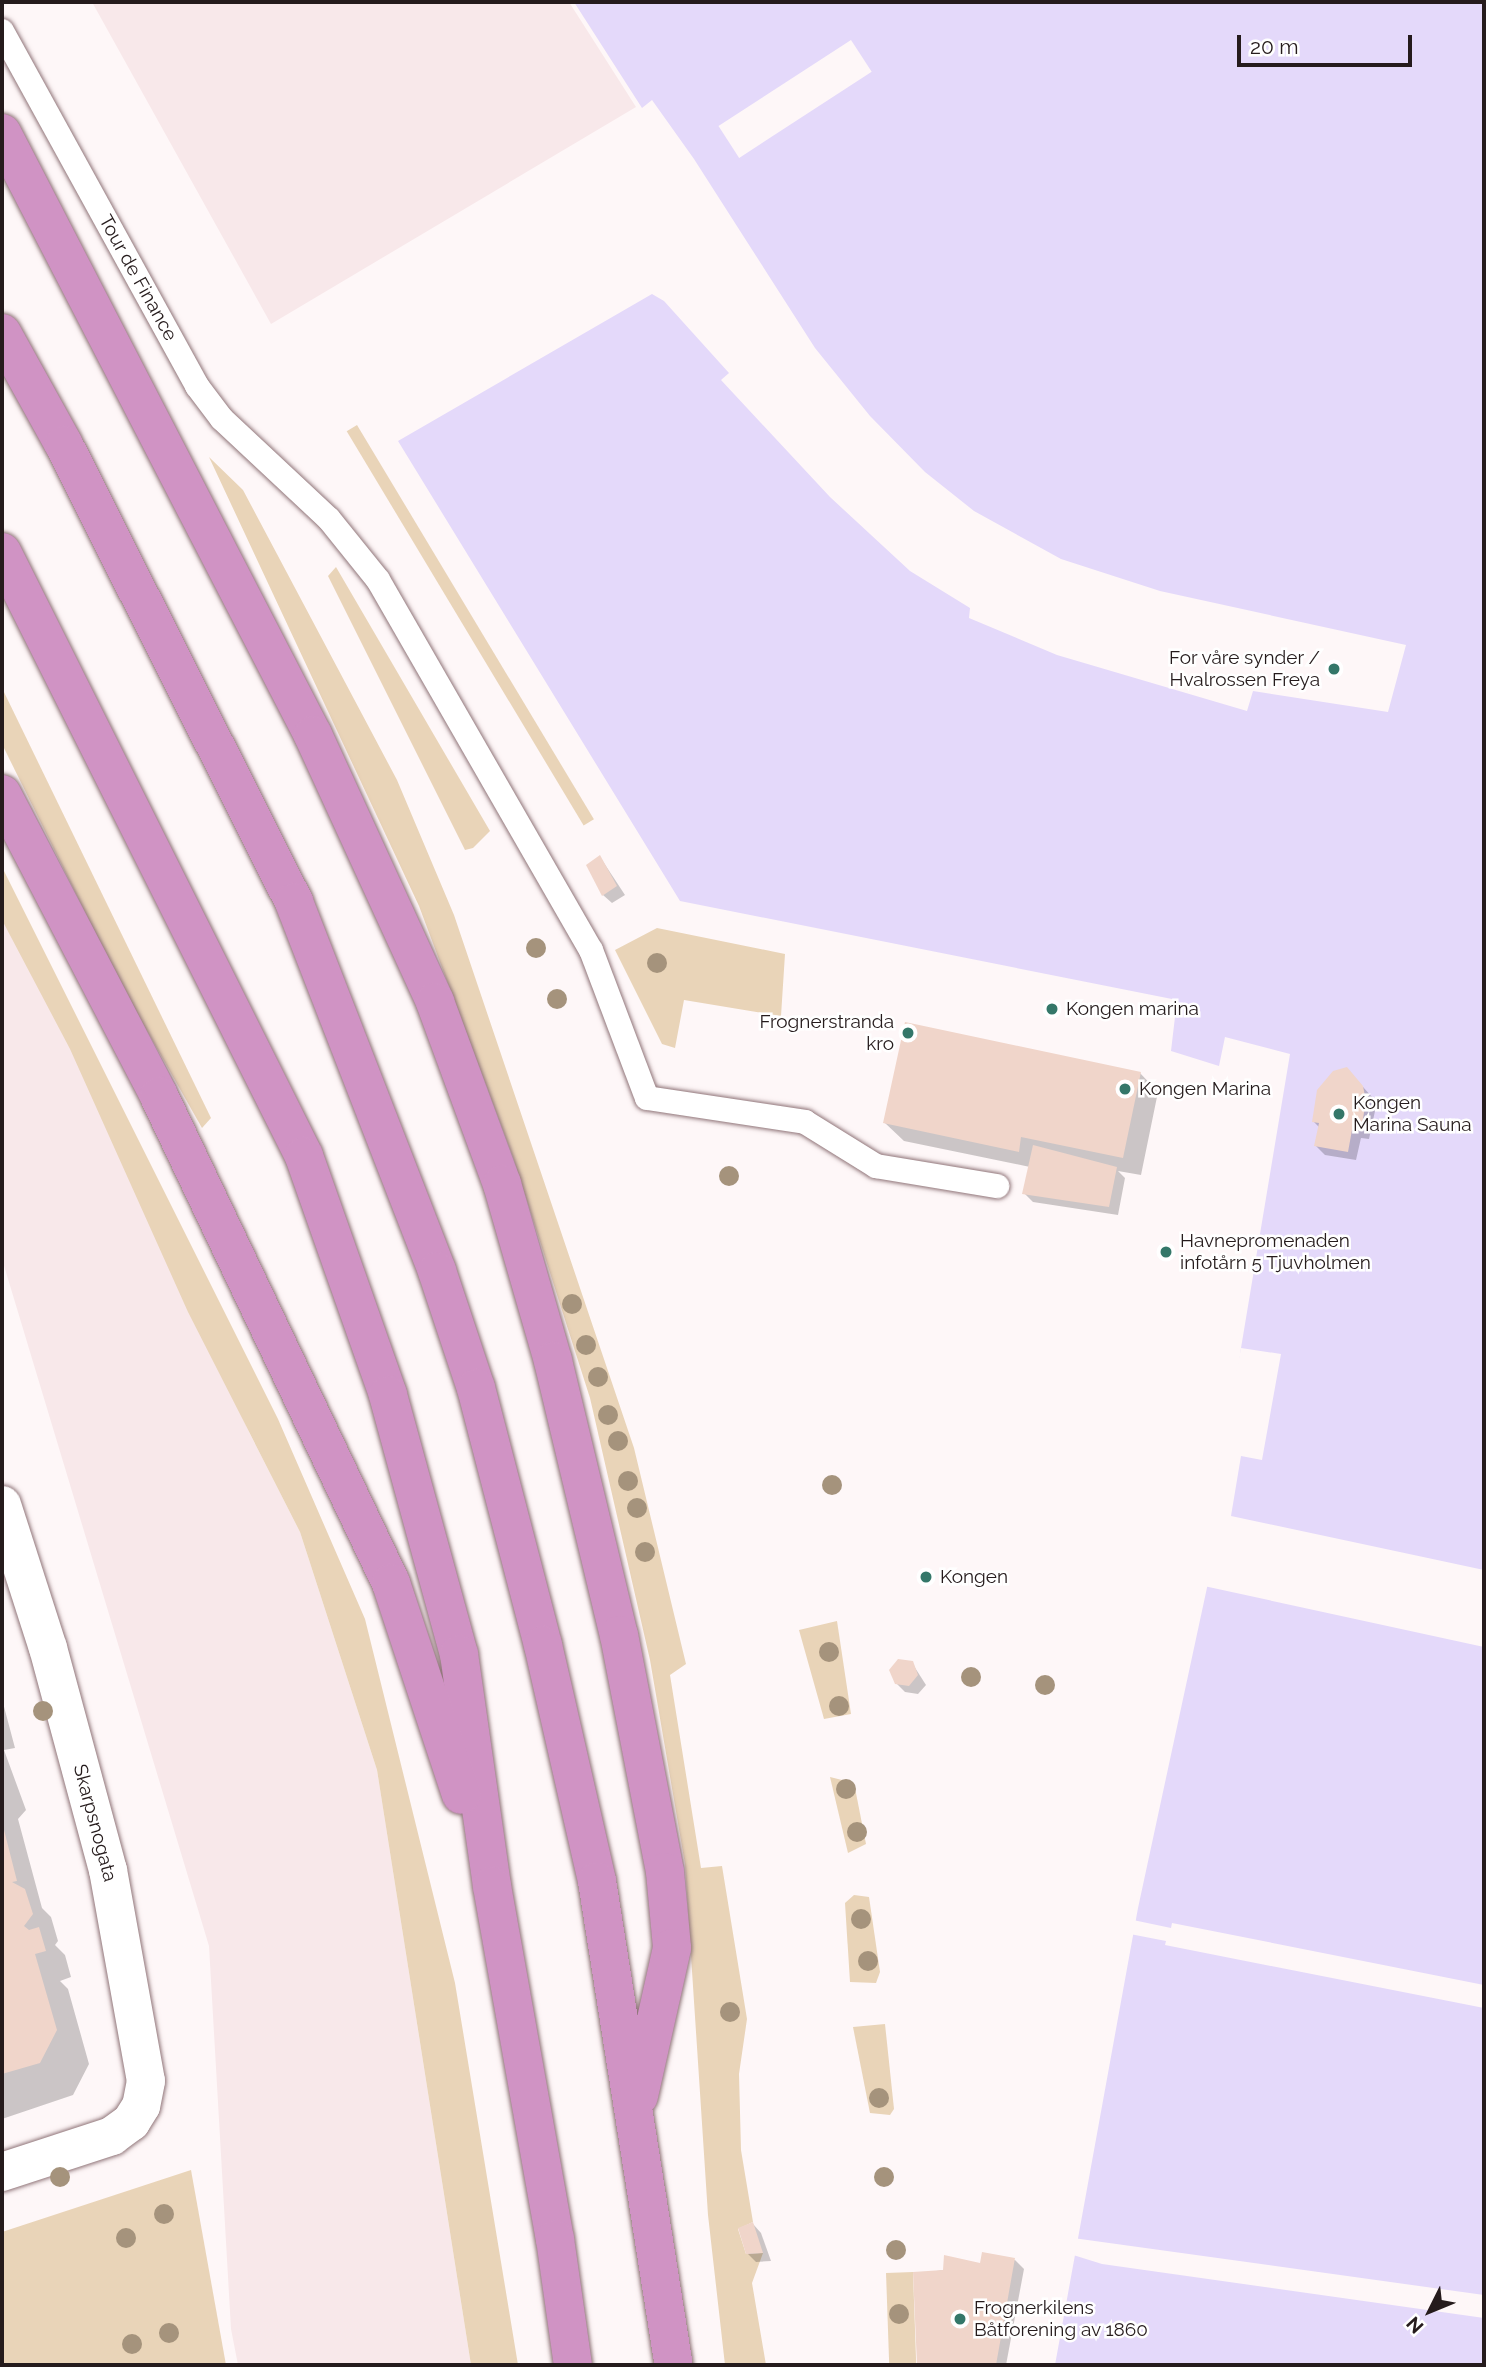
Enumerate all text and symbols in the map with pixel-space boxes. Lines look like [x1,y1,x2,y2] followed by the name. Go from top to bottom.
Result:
[1241,21,1416,65] scale bar
[1250,34,1298,59] text: 20 m
[94,211,182,345] street label: Tour de Finance
[1168,647,1320,691] place label: For våre synder / Hvalrossen Freya
[1326,661,1342,677] marker: For våre synder / Hvalrossen Freya
[1066,998,1199,1020] place label: Kongen marina
[1044,1001,1060,1017] marker: Kongen marina
[759,1011,894,1055] place label: Frognerstranda kro
[900,1025,916,1041] marker: Frognerstranda kro
[1139,1078,1271,1100] place label: Kongen Marina
[1117,1081,1133,1097] marker: Kongen Marina
[1353,1092,1472,1136] place label: Kongen Marina Sauna
[1331,1106,1347,1122] marker: Kongen Marina Sauna
[1180,1230,1371,1274] place label: Havnepromenaden infotårn 5 Tjuvholmen
[1158,1244,1174,1260] marker: Havnepromenaden infotårn 5 Tjuvholmen
[940,1566,1008,1588] place label: Kongen
[918,1569,934,1585] marker: Kongen
[68,1762,122,1884] street label: Skarpsnogata
[1395,2276,1465,2346] north arrow
[974,2297,1148,2341] place label: Frognerkilens Båtforening av 1860
[952,2311,968,2327] marker: Frognerkilens Båtforening av 1860
[1402,2313,1428,2338] text: N

